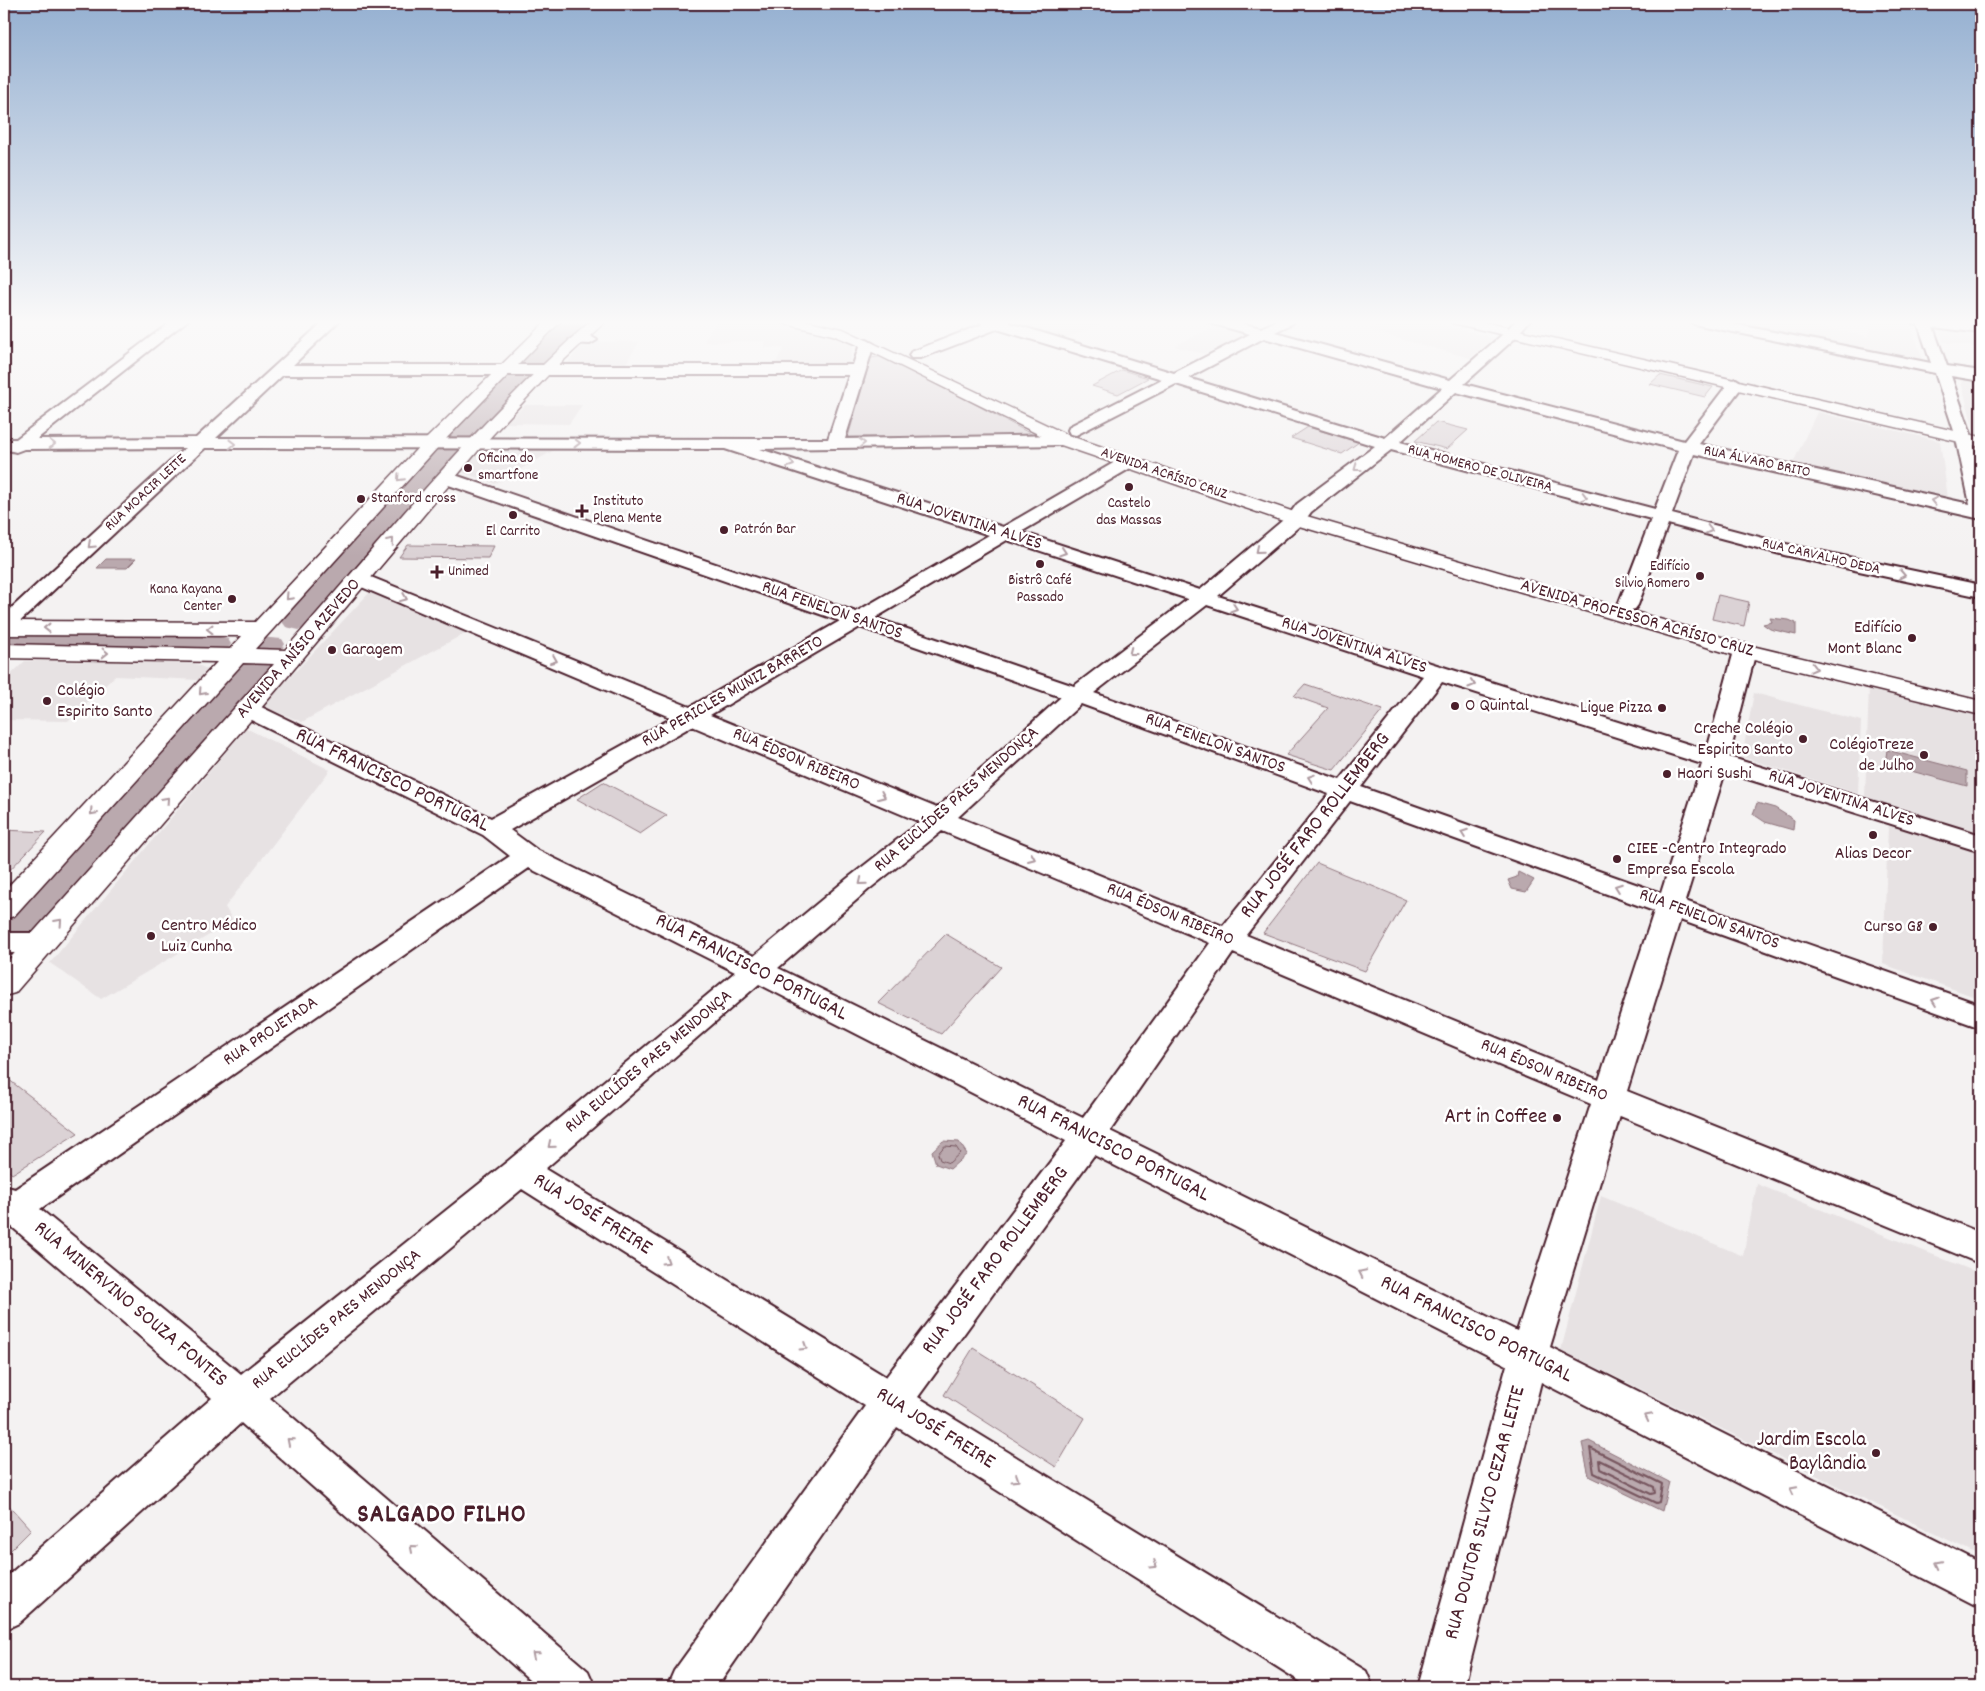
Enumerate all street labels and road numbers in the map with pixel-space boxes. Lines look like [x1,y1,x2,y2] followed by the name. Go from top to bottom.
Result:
[1405,439,1555,499] street label: RUA HOMERO DE OLIVEIRA
[1702,440,1812,484] street label: RUA ÁLVARO BRITO
[1098,442,1231,506] street label: AVENIDA ACRÍSIO CRUZ
[100,449,192,537] street label: RUA MOACIR LEITE
[893,487,1045,557] street label: RUA JOVENTINA ALVES
[1760,533,1882,581] street label: RUA CARVALHO DEDA
[231,573,367,725] street label: AVENIDA ANÍSIO AZEVEDO
[1517,574,1757,664] street label: AVENIDA PROFESSOR ACRÍSIO CRUZ
[758,575,906,647] street label: RUA FENELON SANTOS
[1278,611,1430,681] street label: RUA JOVENTINA ALVES
[638,630,828,754] street label: RUA PERICLES MUNIZ BARRETO
[1141,707,1289,781] street label: RUA FENELON SANTOS
[290,721,494,841] street label: RUA FRANCISCO PORTUGAL
[869,721,1045,879] street label: RUA EUCLÍDES PAES MENDONÇA
[729,722,863,798] street label: RUA ÉDSON RIBEIRO
[1234,726,1398,926] street label: RUA JOSÉ FARO ROLLEMBERG
[1765,764,1917,834] street label: RUA JOVENTINA ALVES
[1103,877,1237,953] street label: RUA ÉDSON RIBEIRO
[1635,883,1783,957] street label: RUA FENELON SANTOS
[650,906,853,1030] street label: RUA FRANCISCO PORTUGAL
[560,984,738,1140] street label: RUA EUCLÍDES PAES MENDONÇA
[219,991,324,1073] street label: RUA PROJETADA
[1477,1033,1611,1109] street label: RUA ÉDSON RIBEIRO
[1012,1087,1215,1211] street label: RUA FRANCISCO PORTUGAL
[915,1160,1077,1362] street label: RUA JOSÉ FARO ROLLEMBERG
[527,1166,658,1264] street label: RUA JOSÉ FREIRE
[26,1215,234,1395] street label: RUA MINERVINO SOUZA FONTES
[247,1244,427,1396] street label: RUA EUCLÍDES PAES MENDONÇA
[1375,1268,1578,1392] street label: RUA FRANCISCO PORTUGAL
[870,1380,1001,1478] street label: RUA JOSÉ FREIRE
[1438,1383,1534,1643] street label: RUA DOUTOR SILVIO CEZAR LEITE

